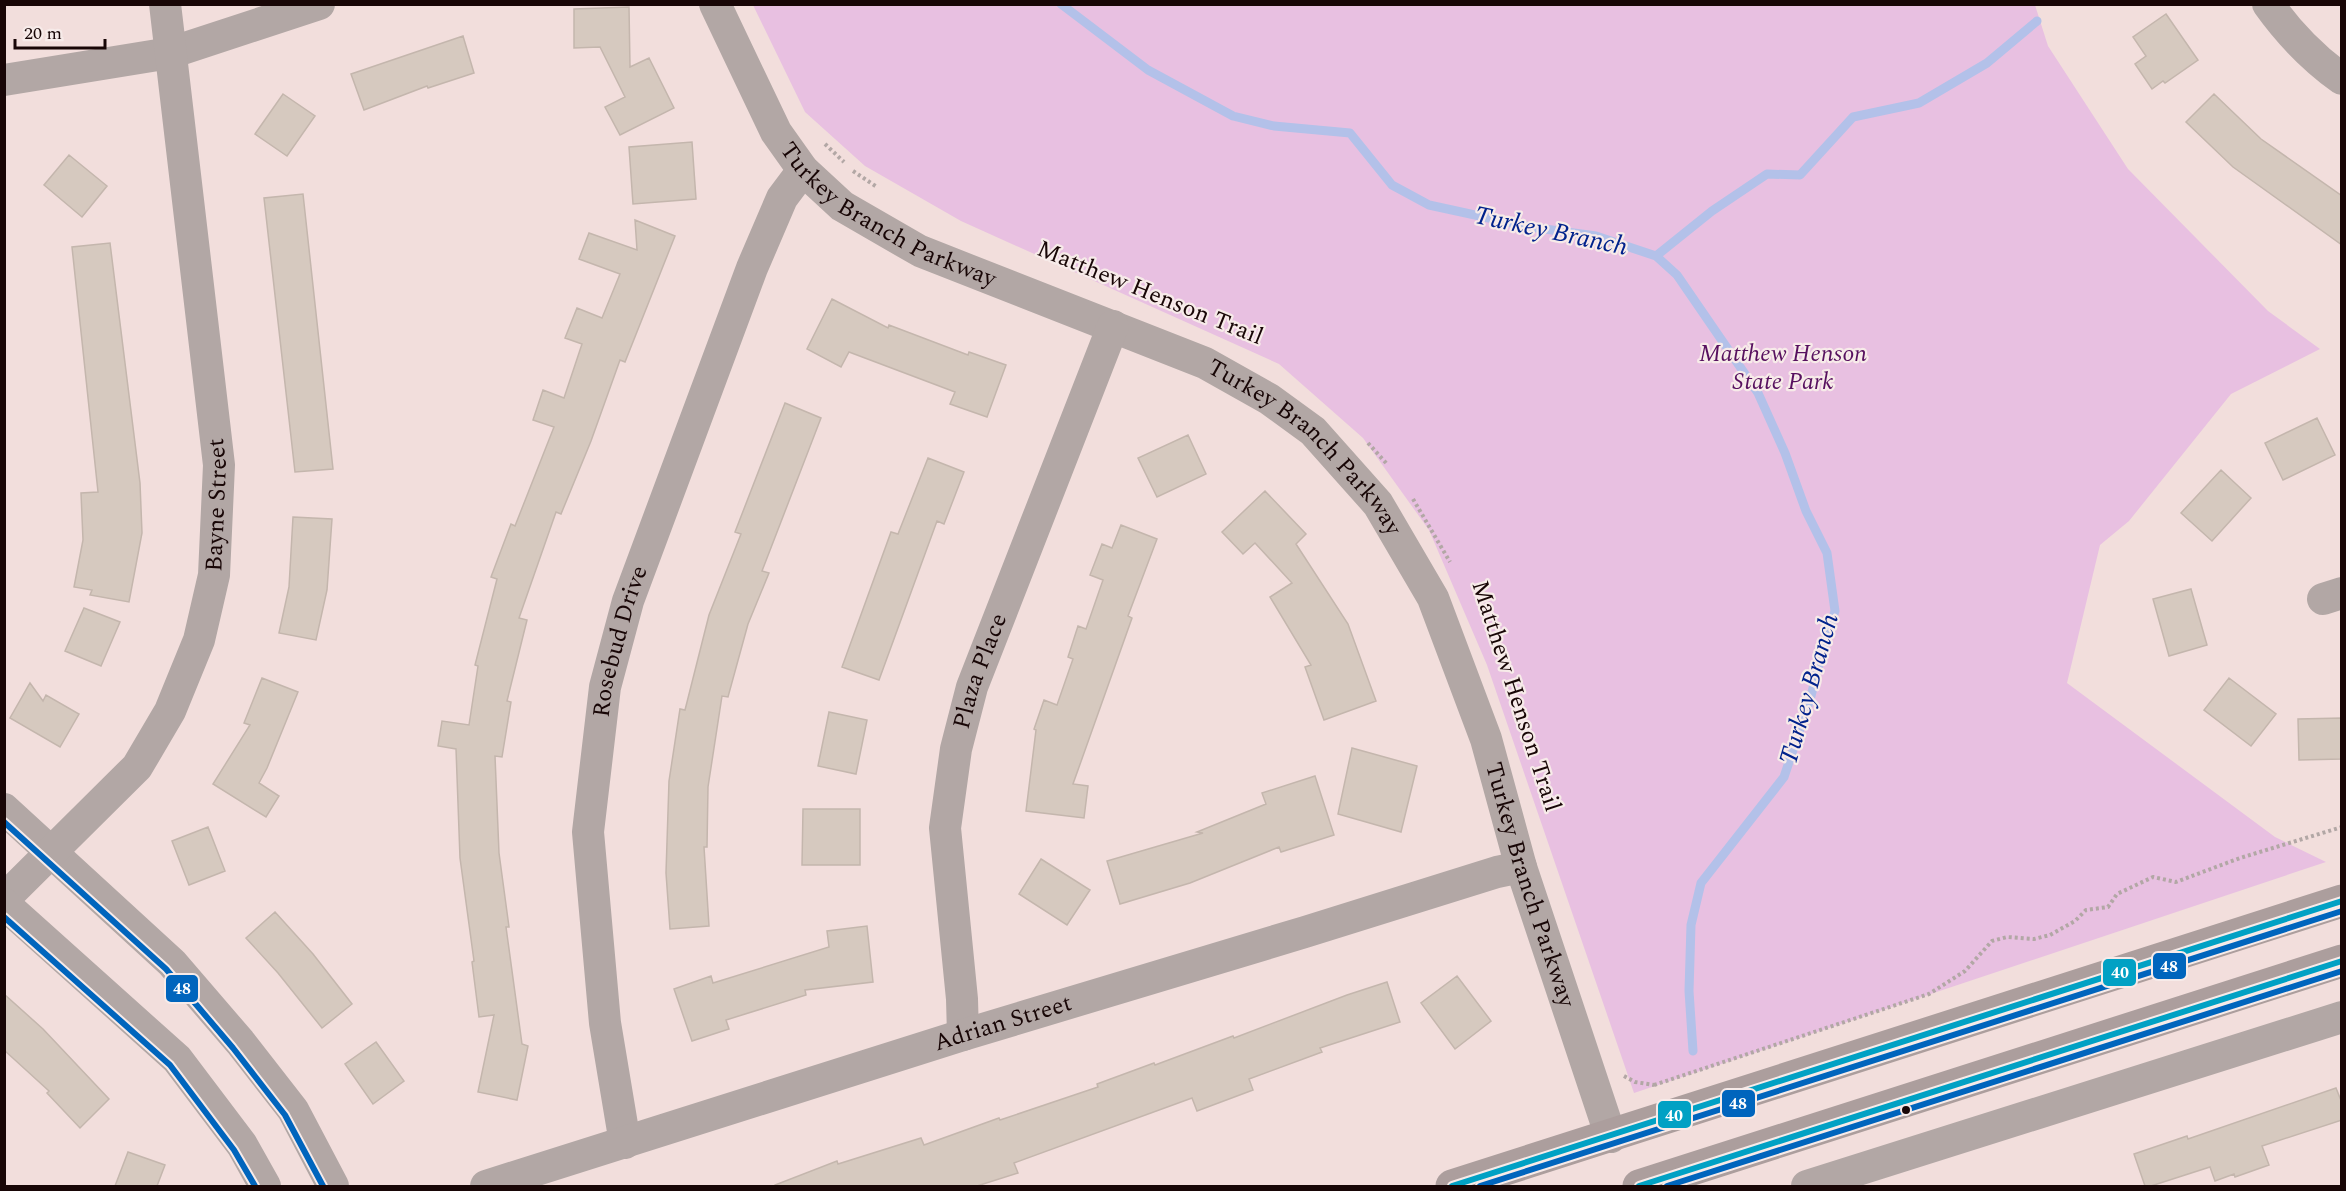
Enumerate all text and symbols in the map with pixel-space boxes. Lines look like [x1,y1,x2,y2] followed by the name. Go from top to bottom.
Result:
[15,12,105,50] scale bar
[24,20,62,47] text: 20 m
[771,135,1003,298] street label: Turkey Branch Parkway
[1471,195,1631,267] water label: Turkey Branch
[1031,231,1269,355] street label: Matthew Henson Trail
[1699,336,1867,400] park label: Matthew Henson State Park
[1201,350,1411,544] street label: Turkey Branch Parkway
[196,436,237,572] street label: Bayne Street
[584,560,658,719] street label: Rosebud Drive
[1462,576,1570,816] street label: Matthew Henson Trail
[944,608,1017,733] street label: Plaza Place
[1768,609,1850,769] water label: Turkey Branch
[1475,758,1585,1013] street label: Turkey Branch Parkway
[2152,952,2187,980] line badge: 48
[2160,955,2178,979] text: 48
[2102,958,2137,987] line badge: 40
[2111,961,2129,985] text: 40
[165,974,199,1003] line badge: 48
[173,977,191,1001] text: 48
[929,985,1076,1061] street label: Adrian Street
[1721,1089,1756,1118] line badge: 48
[1729,1092,1747,1116] text: 48
[1657,1100,1692,1129] line badge: 40
[1665,1104,1683,1128] text: 40
[1900,1104,1912,1116] unlabelled marker

